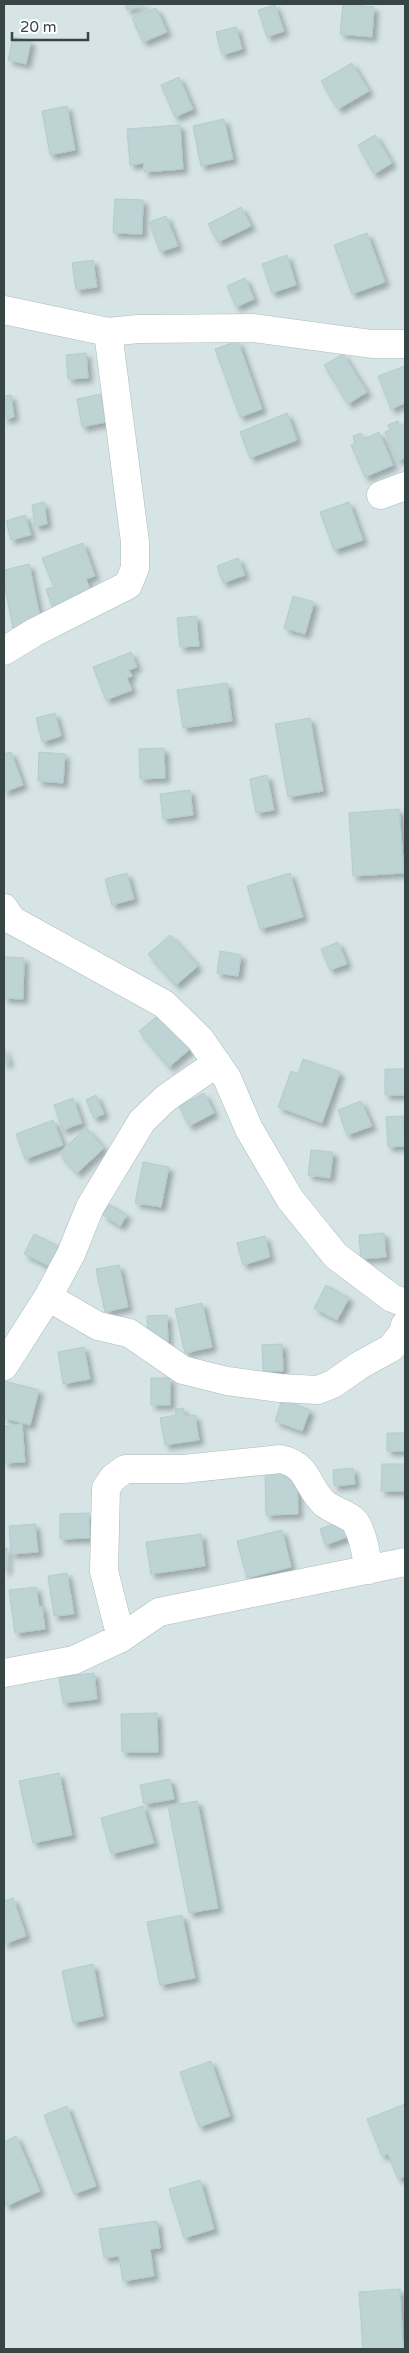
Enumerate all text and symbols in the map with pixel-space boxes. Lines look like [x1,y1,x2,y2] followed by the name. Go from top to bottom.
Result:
[12,10,89,42] scale bar
[20,18,57,36] text: 20 m

